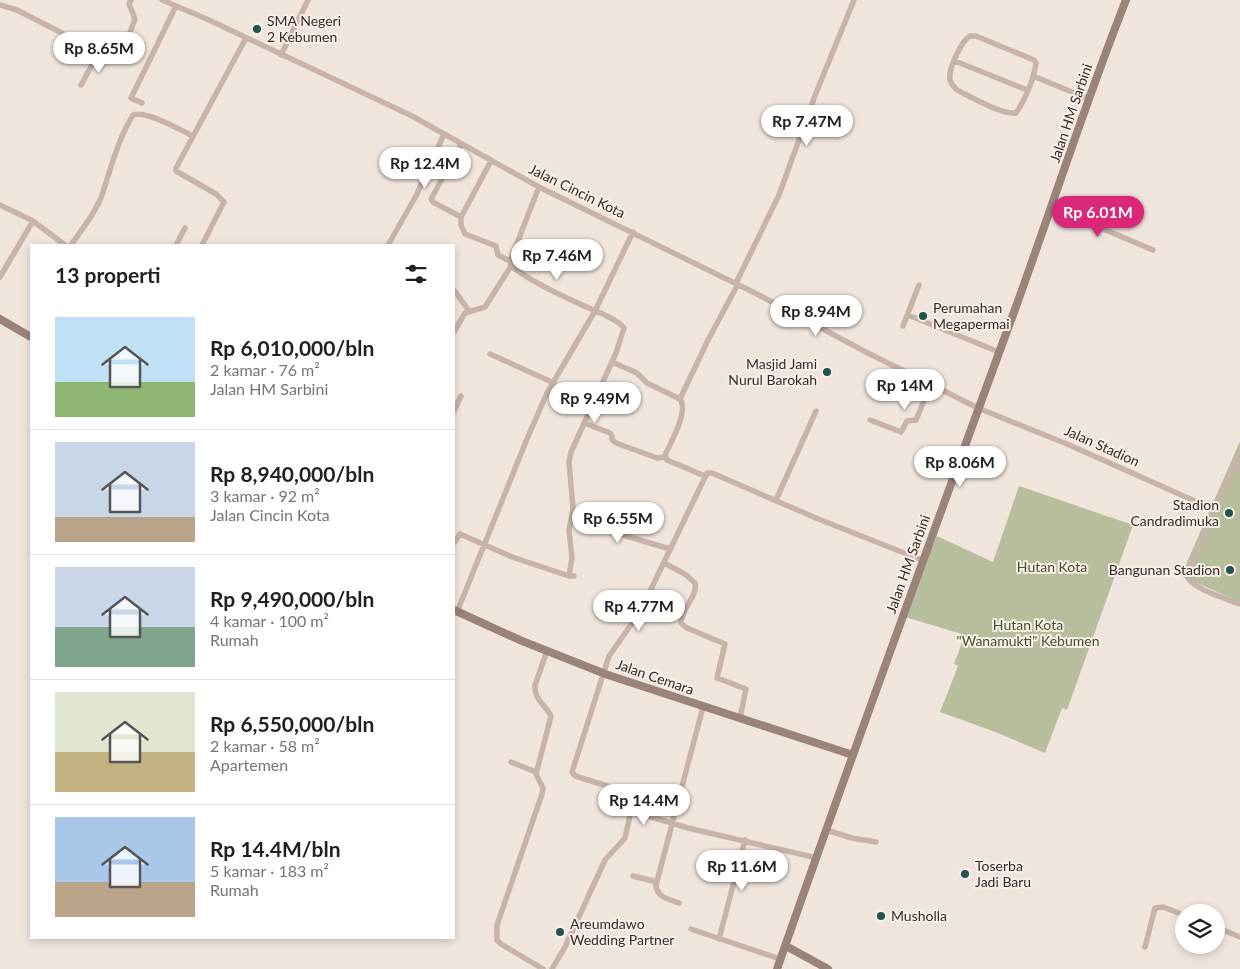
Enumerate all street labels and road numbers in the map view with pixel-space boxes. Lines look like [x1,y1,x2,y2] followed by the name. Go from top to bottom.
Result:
[1046,61,1095,165] street label: Jalan HM Sarbini
[526,160,628,221] street label: Jalan Cincin Kota
[1062,421,1142,470] street label: Jalan Stadion
[882,512,933,615] street label: Jalan HM Sarbini
[614,655,696,698] street label: Jalan Cemara

